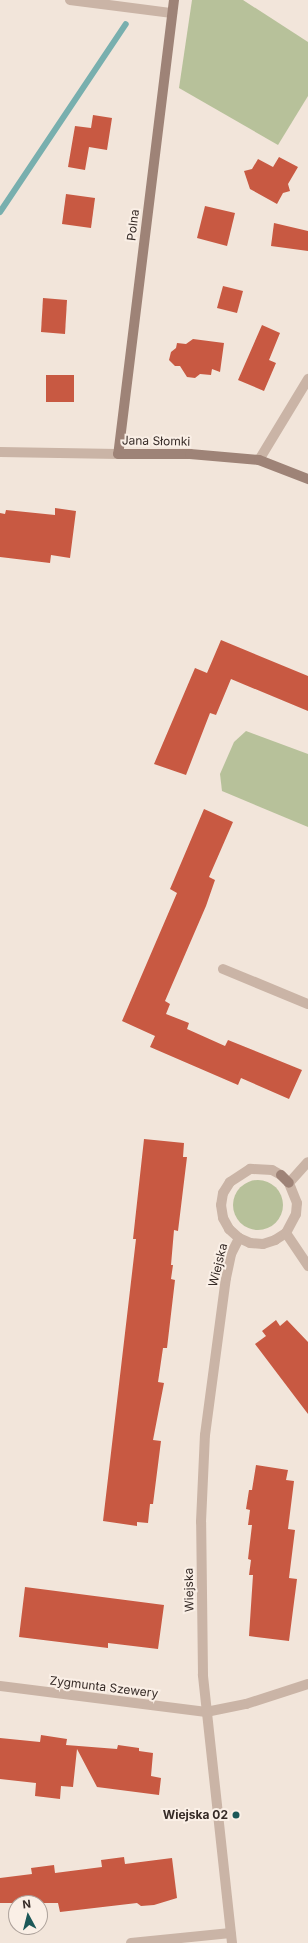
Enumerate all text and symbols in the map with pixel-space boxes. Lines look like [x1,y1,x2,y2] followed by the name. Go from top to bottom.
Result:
[124,208,142,242] street label: Polna
[122,433,190,449] street label: Jana Słomki
[206,1242,230,1288] street label: Wiejska
[181,1568,197,1612] street label: Wiejska
[49,1673,159,1701] street label: Zygmunta Szewery
[163,1808,228,1822] place label: Wiejska 02
[231,1810,241,1820] marker: Wiejska 02
[8,1895,48,1935] north arrow
[22,1897,32,1912] text: N

